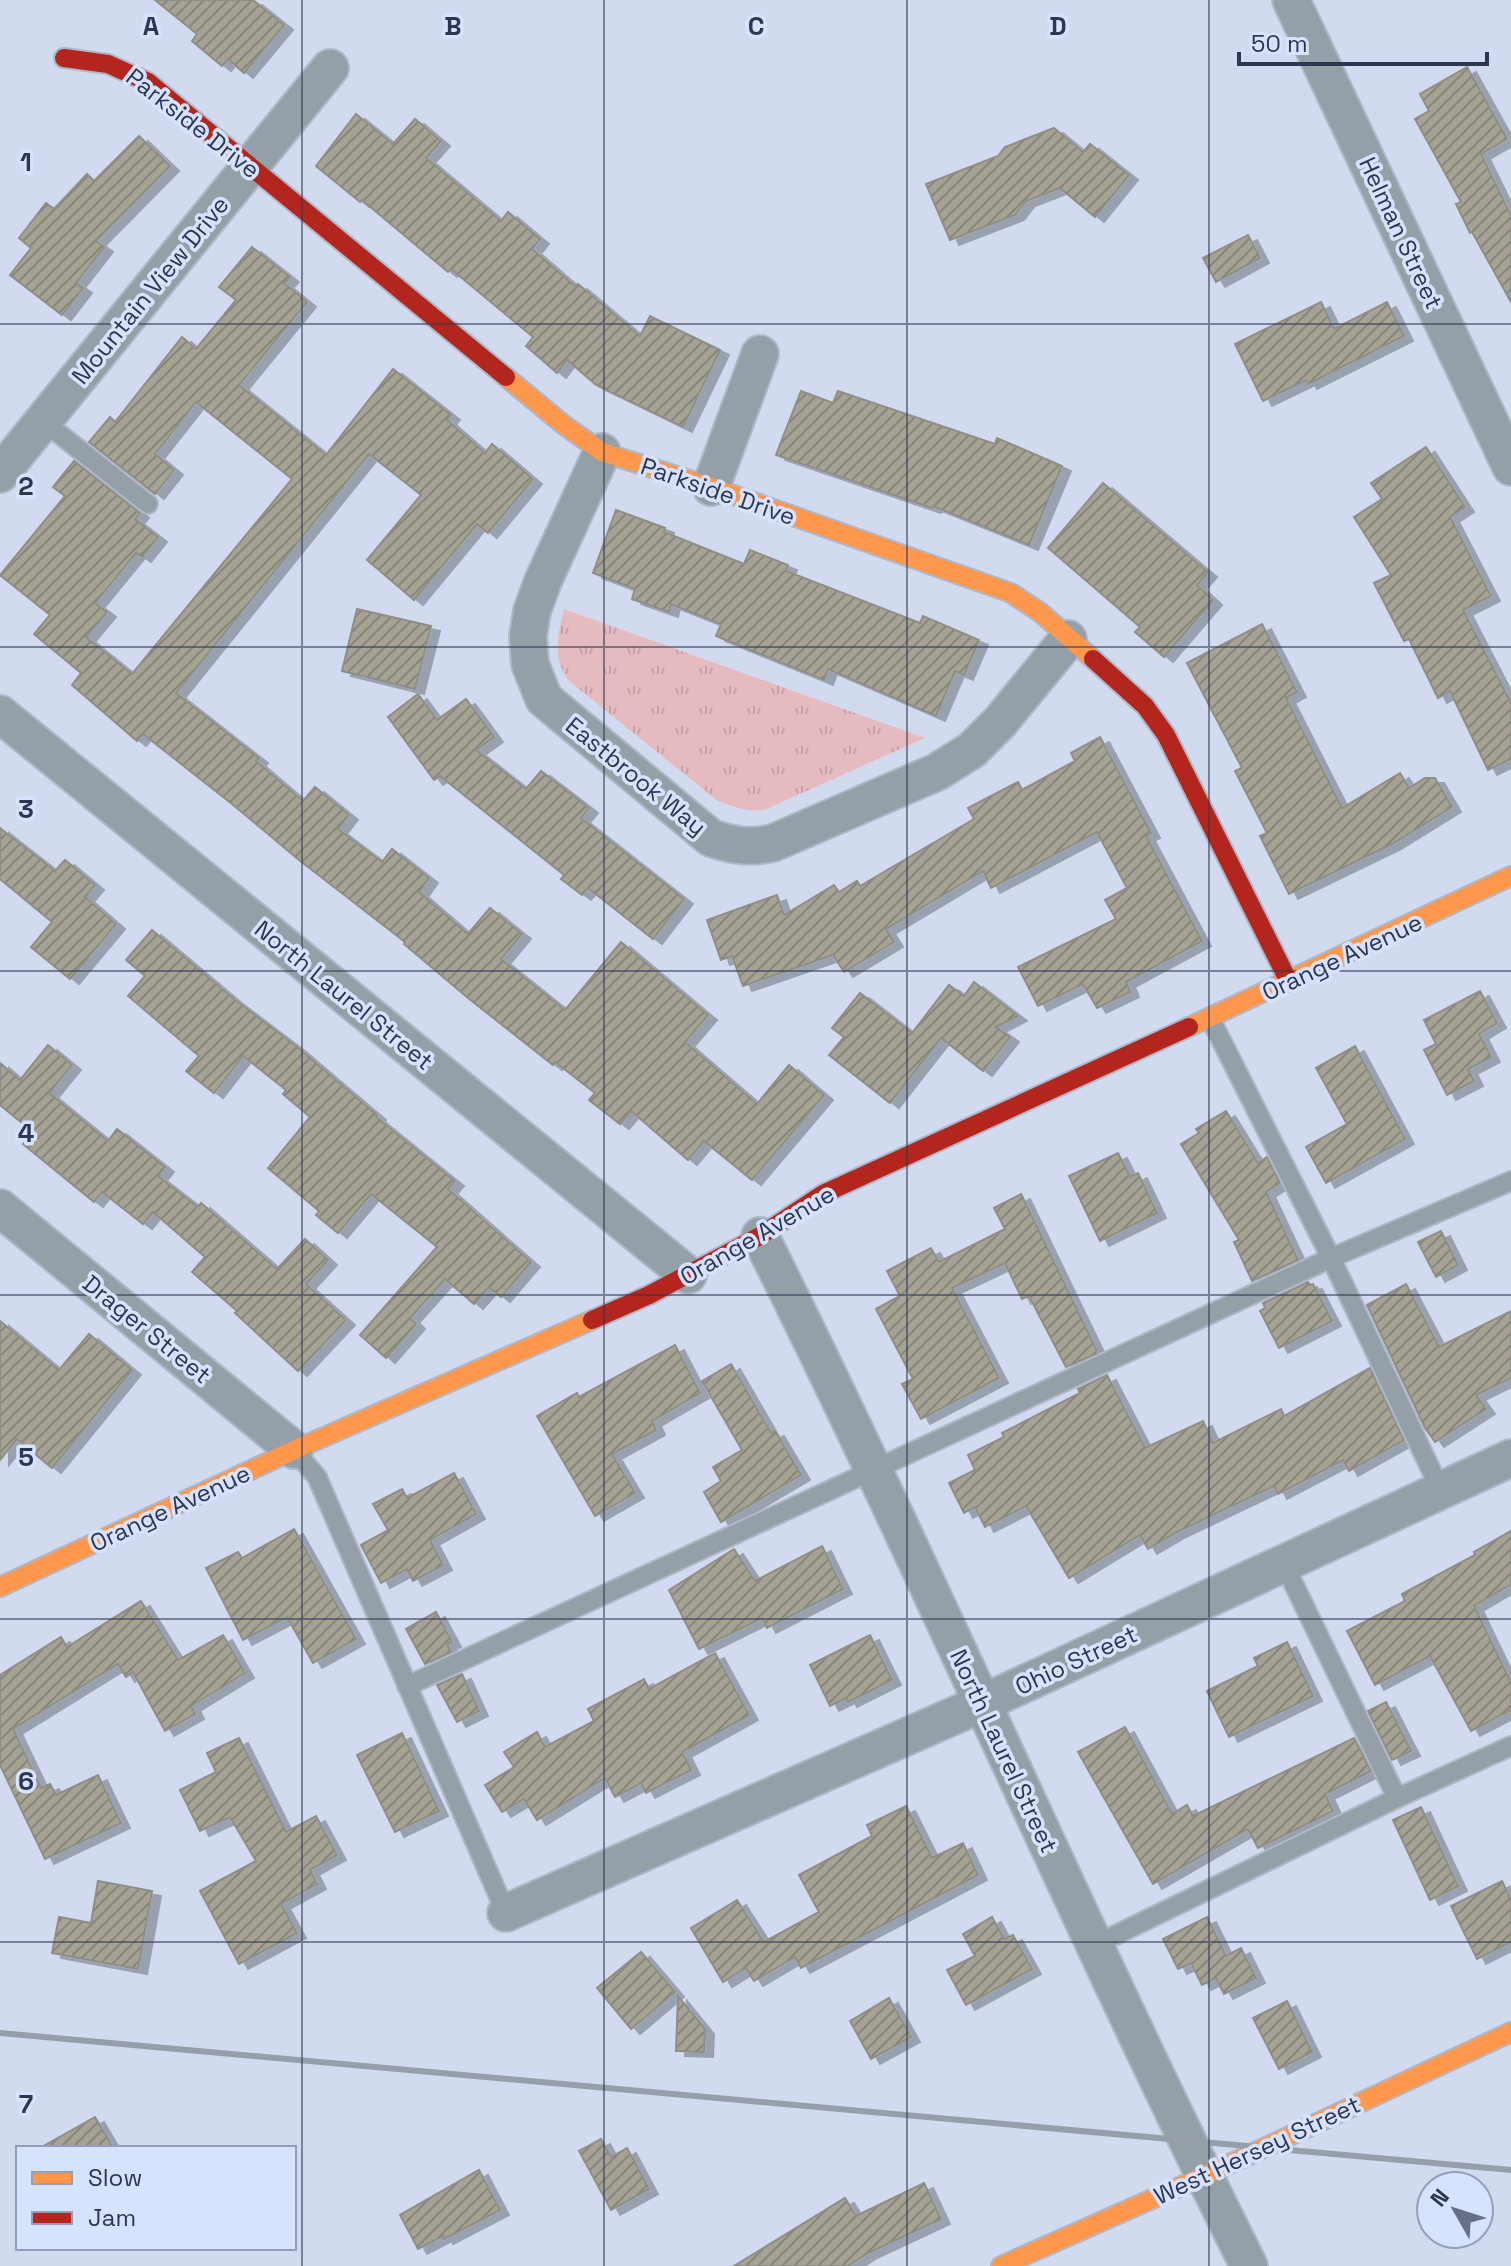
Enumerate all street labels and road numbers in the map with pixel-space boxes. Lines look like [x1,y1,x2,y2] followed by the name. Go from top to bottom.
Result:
[120,61,266,185] street label: Parkside Drive
[1352,152,1450,314] street label: Helman Street
[64,190,236,390] street label: Mountain View Drive
[637,450,799,532] street label: Parkside Drive
[559,710,713,842] street label: Eastbrook Way
[1257,906,1427,1008] street label: Orange Avenue
[248,913,440,1077] street label: North Laurel Street
[674,1178,840,1292] street label: Orange Avenue
[77,1268,217,1390] street label: Drager Street
[85,1457,255,1559] street label: Orange Avenue
[1010,1618,1142,1702] street label: Ohio Street
[943,1644,1065,1858] street label: North Laurel Street
[1149,2089,1365,2211] street label: West Hersey Street

